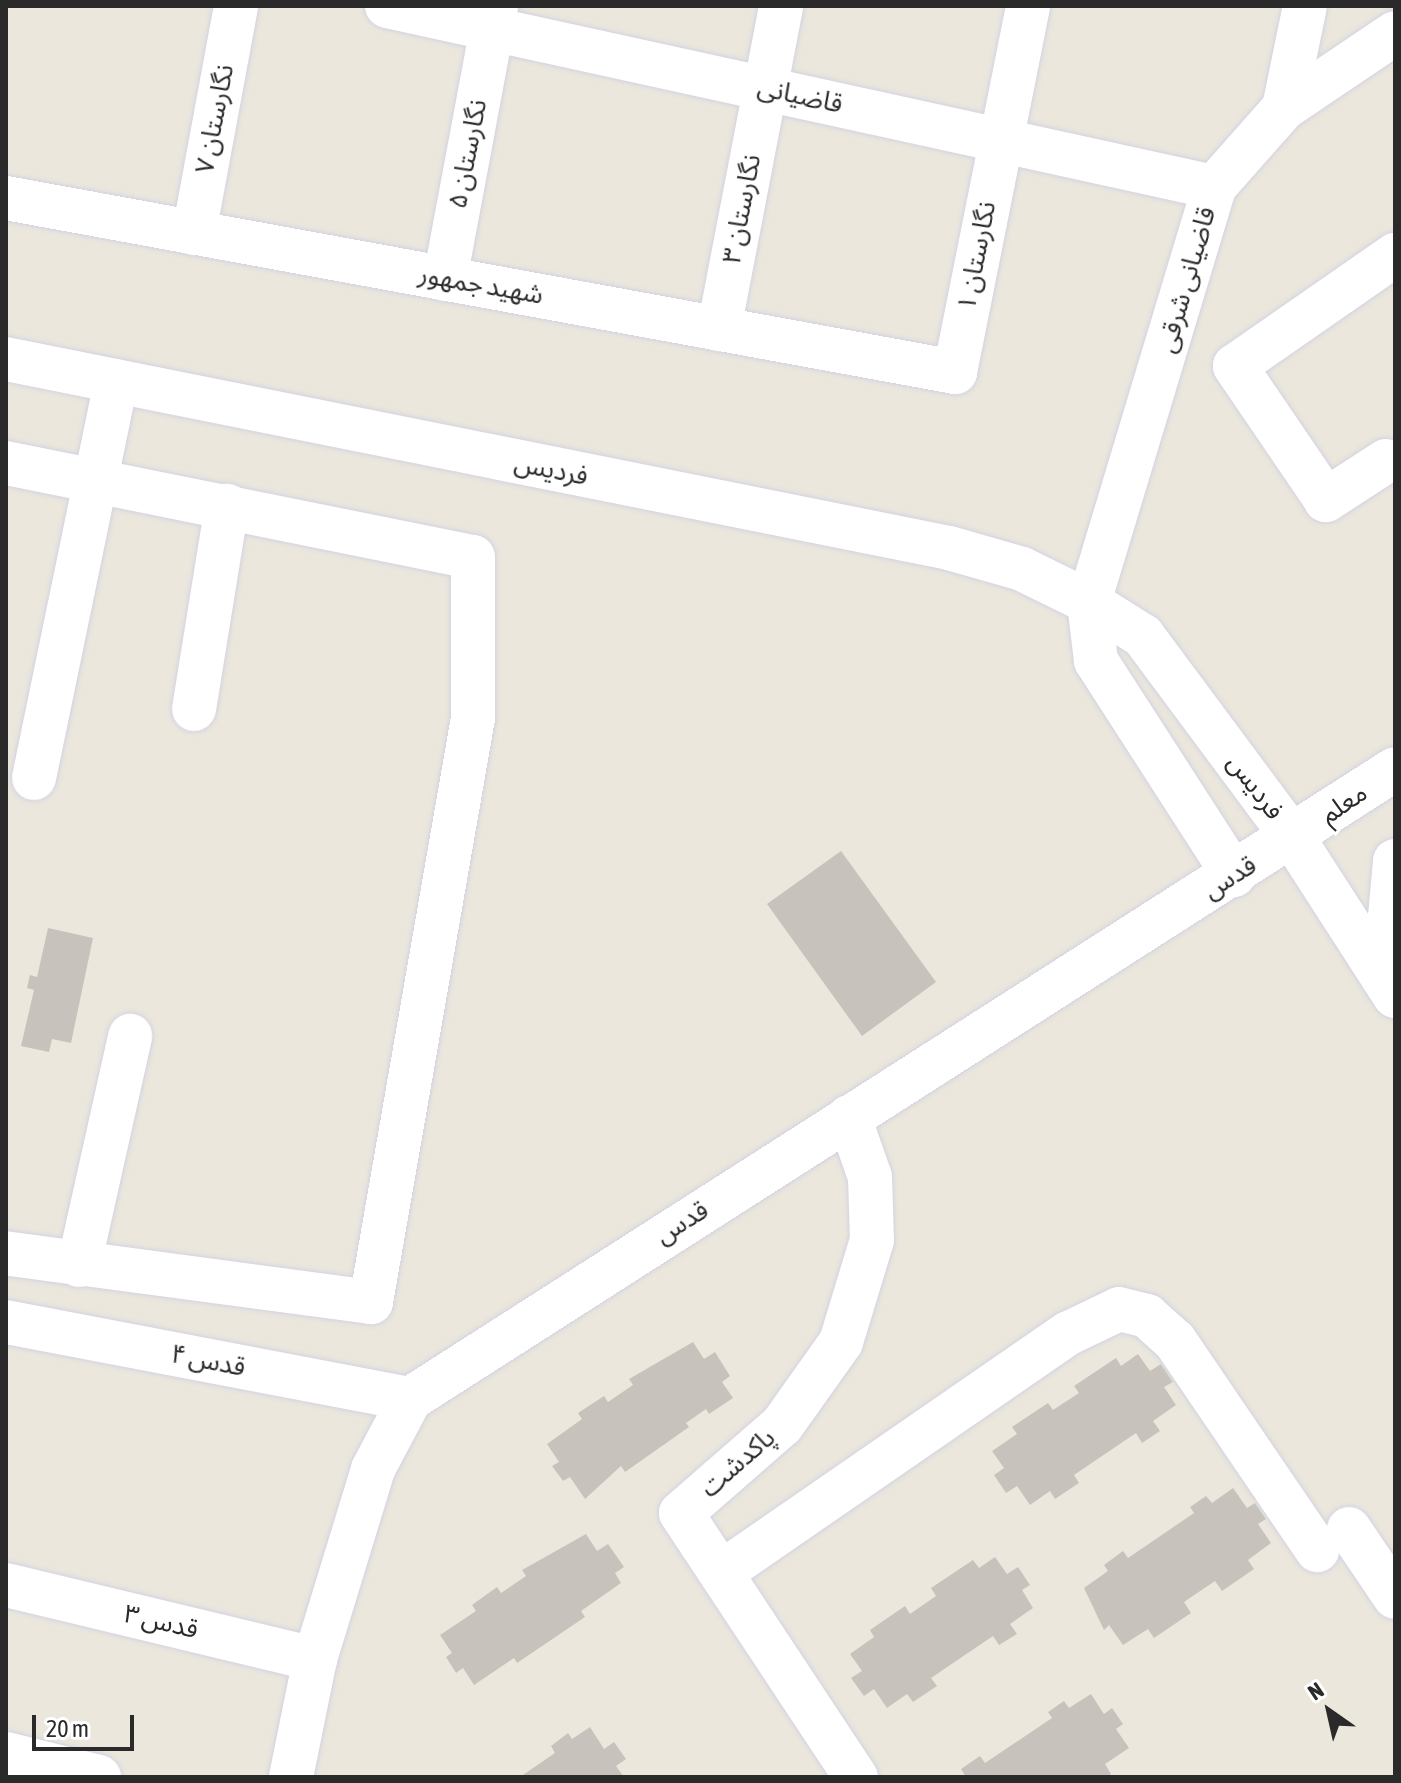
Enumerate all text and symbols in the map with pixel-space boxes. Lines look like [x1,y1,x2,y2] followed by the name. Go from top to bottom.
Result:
[189,62,241,176] street label: نگارستان ۷
[755,72,845,120] street label: قاضیانی
[442,97,494,211] street label: نگارستان ۵
[716,152,768,266] street label: نگارستان ۳
[951,199,1003,313] street label: نگارستان ۱
[1151,203,1223,357] street label: قاضیانی شرقی
[416,259,546,311] street label: شهید جمهور
[512,448,590,492] street label: فردیس
[1220,748,1290,826] street label: فردیس
[1315,777,1373,831] street label: معلم
[1198,850,1262,906] street label: قدس
[650,1195,714,1251] street label: قدس
[168,1339,248,1383] street label: قدس ۴
[694,1422,782,1504] street label: پاکدشت
[121,1598,201,1646] street label: قدس ۳
[1289,1671,1369,1751] north arrow
[1303,1677,1328,1706] text: N
[36,1699,138,1749] scale bar
[46,1715,89,1742] text: 20 m

